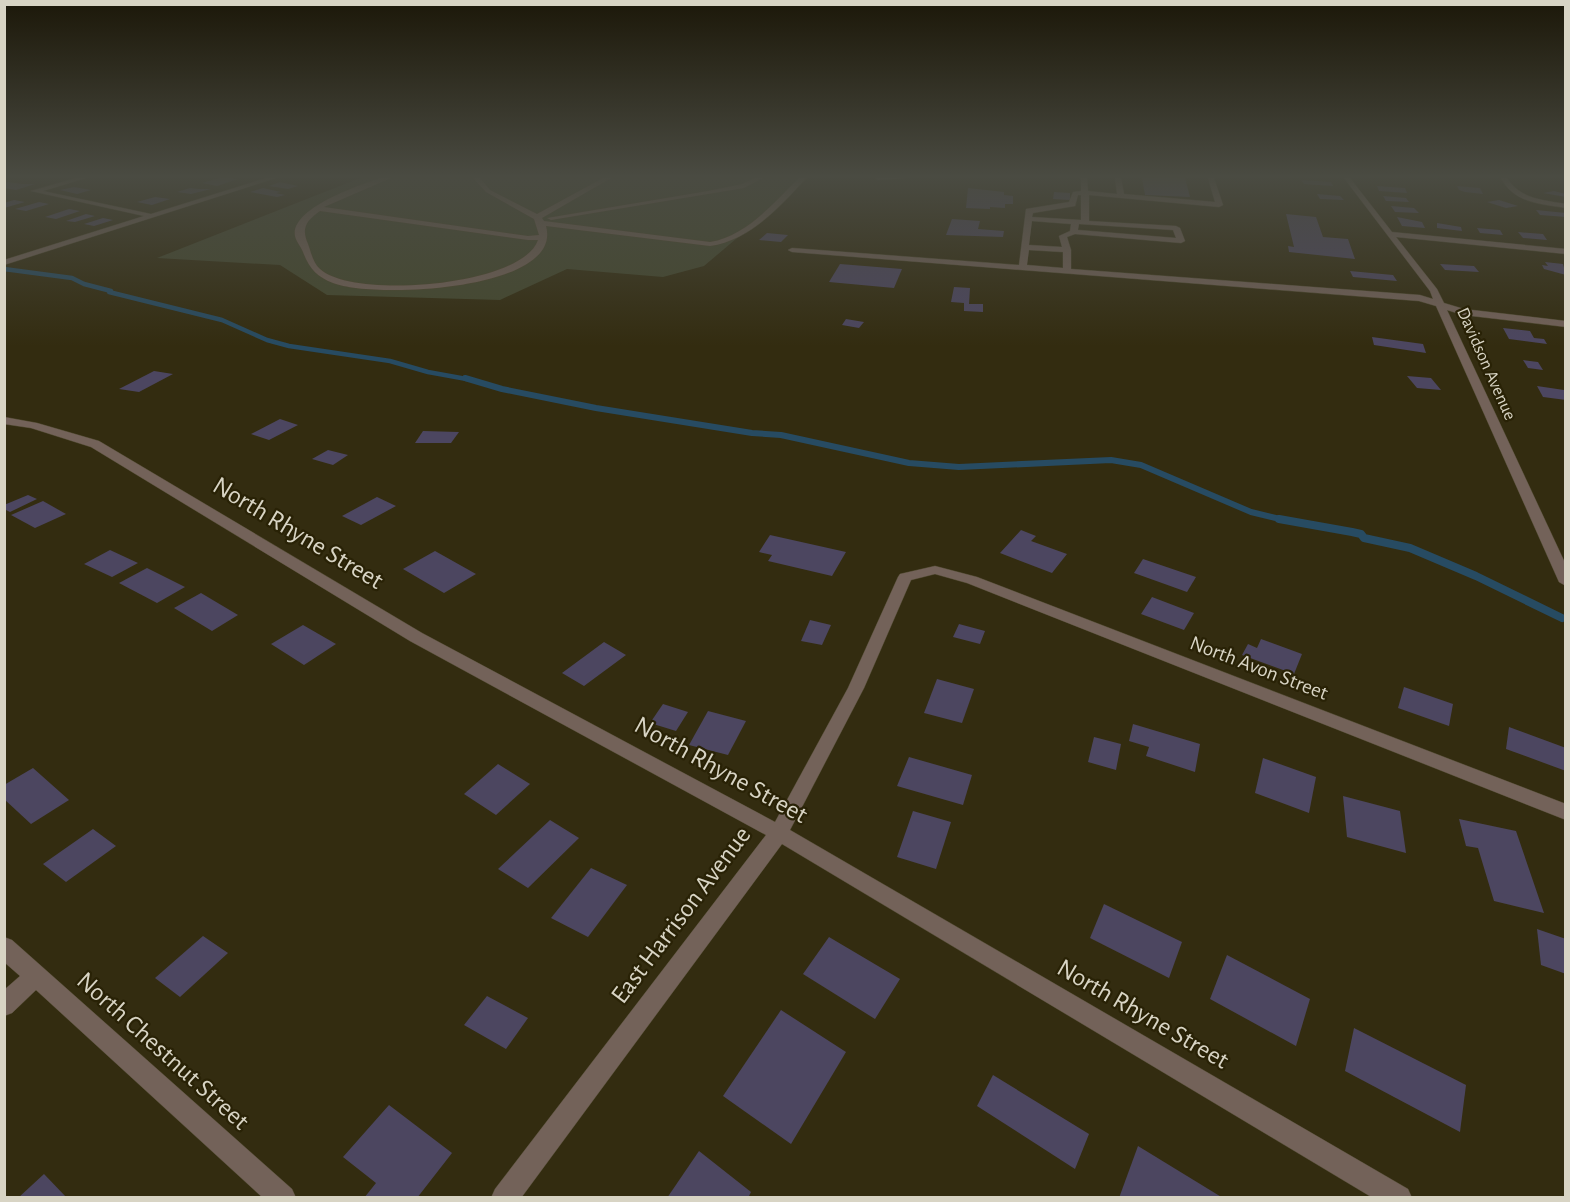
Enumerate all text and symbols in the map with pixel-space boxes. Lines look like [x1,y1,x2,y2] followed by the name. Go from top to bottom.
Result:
[1453,305,1519,423] street label: Davidson Avenue
[208,472,388,594] street label: North Rhyne Street
[1187,632,1331,704] street label: North Avon Street
[630,712,812,828] street label: North Rhyne Street
[606,822,756,1008] street label: East Harrison Avenue
[1053,954,1233,1074] street label: North Rhyne Street
[72,967,254,1135] street label: North Chestnut Street

